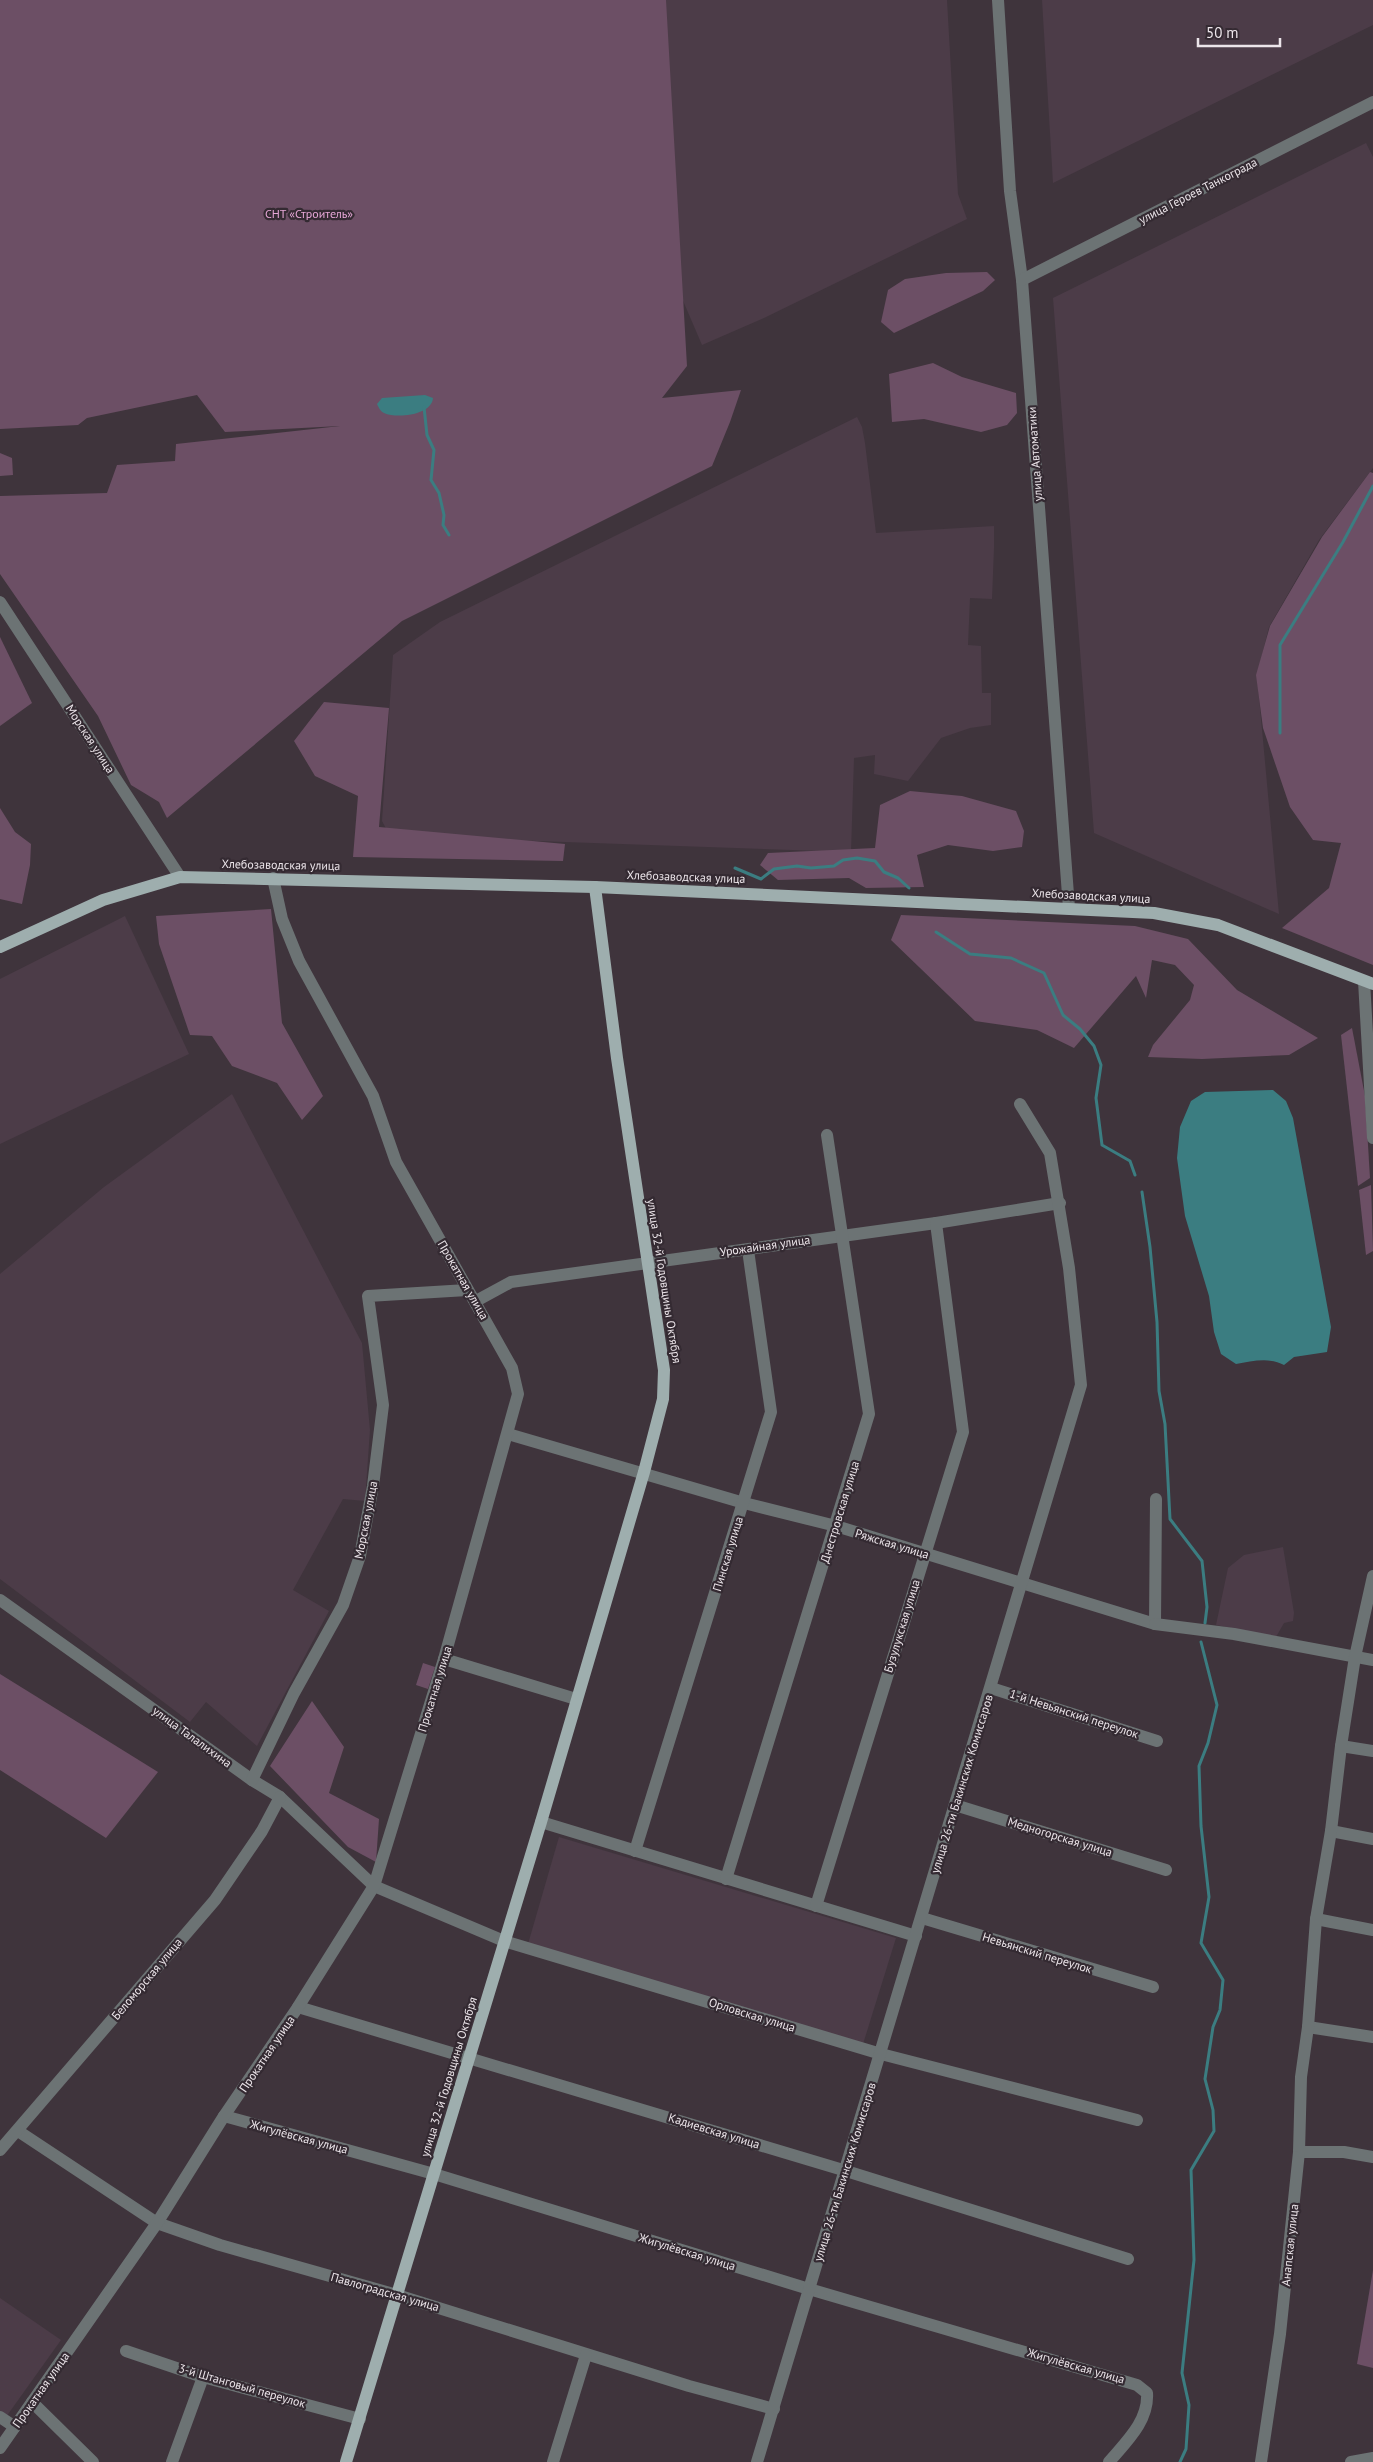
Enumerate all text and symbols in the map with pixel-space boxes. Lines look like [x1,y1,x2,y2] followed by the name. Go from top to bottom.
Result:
[1198,15,1280,47] scale bar
[1206,23,1239,42] text: 50 m
[1136,154,1259,227] street label: улица Героев Танкограда
[265,206,353,221] park label: СНТ «Строитель»
[1024,406,1045,502] street label: улица Автоматики
[63,702,118,776] street label: Морская улица
[221,856,341,873] street label: Хлебозаводская улица
[626,867,746,886] street label: Хлебозаводская улица
[1031,885,1151,906] street label: Хлебозаводская улица
[644,1198,685,1364] street label: улица 32-й Годовщины Октября
[719,1232,811,1259] street label: Урожайная улица
[435,1237,492,1322] street label: Прокатная улица
[817,1459,862,1565] street label: Днестровская улица
[351,1480,380,1560] street label: Морская улица
[709,1515,746,1593] street label: Пинская улица
[853,1525,931,1562] street label: Ряжская улица
[880,1577,923,1674] street label: Бузулукская улица
[414,1644,455,1734] street label: Прокатная улица
[1008,1686,1141,1742] street label: 1-й Невьянский переулок
[927,1693,996,1875] street label: улица 26-ти Бакинских Комиссаров
[150,1703,235,1770] street label: улица Талалихина
[1006,1813,1114,1860] street label: Медногорская улица
[980,1929,1094,1976] street label: Невьянский переулок
[108,1935,185,2023] street label: Беломорская улица
[707,1994,797,2035] street label: Орловская улица
[417,1995,480,2159] street label: улица 32-й Годовщины Октября
[235,2013,298,2095] street label: Прокатная улица
[810,2081,879,2263] street label: улица 26-ти Бакинских Комиссаров
[667,2109,762,2152] street label: Кадиевская улица
[248,2116,350,2157] street label: Жигулёвская улица
[1278,2203,1301,2287] street label: Анапская улица
[636,2229,738,2273] street label: Жигулёвская улица
[329,2269,441,2314] street label: Павлоградская улица
[1025,2344,1127,2387] street label: Жигулёвская улица
[9,2349,72,2431] street label: Прокатная улица
[177,2360,308,2411] street label: 3-й Штанговый переулок

